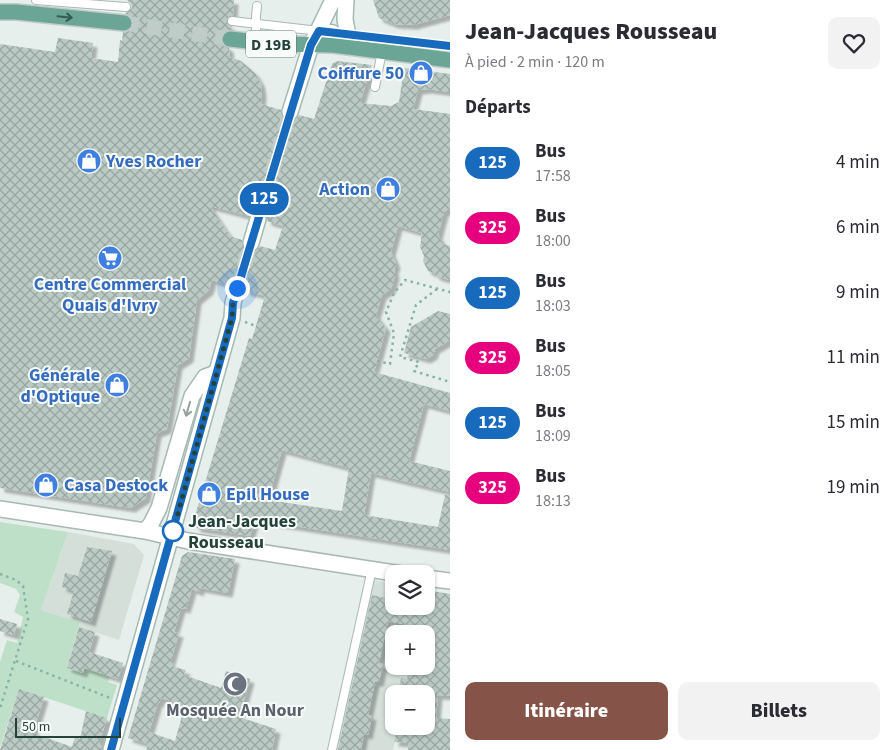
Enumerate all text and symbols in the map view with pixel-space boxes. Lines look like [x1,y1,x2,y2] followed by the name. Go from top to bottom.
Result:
[57,12,73,22] one-way arrow
[465,14,717,49] text: Jean-Jacques Rousseau
[828,17,880,69] button: heart
[246,31,296,58] road number: D 19B
[465,51,605,73] text: À pied · 2 min · 120 m
[408,60,434,86] shop icon: Coiffure 50
[318,61,404,86] place label: Coiffure 50
[465,94,531,121] text: Départs
[535,138,566,165] text: Bus
[76,148,102,174] shop icon: Yves Rocher
[105,149,202,174] place label: Yves Rocher
[836,149,880,176] text: 4 min
[478,150,507,175] text: 125
[535,165,571,187] text: 17:58
[375,176,401,202] shop icon: Action
[318,177,370,202] place label: Action
[235,183,293,215] line badge: 125
[250,186,278,211] text: 125
[535,203,566,230] text: Bus
[836,214,880,241] text: 6 min
[478,215,507,240] text: 325
[535,230,571,252] text: 18:00
[97,245,123,271] supermarket icon: Centre Commercial Quais d'Ivry
[535,268,566,295] text: Bus
[34,272,186,318] place label: Centre Commercial Quais d'Ivry
[225,276,250,301] your location
[836,279,880,306] text: 9 min
[478,280,507,305] text: 125
[535,295,571,317] text: 18:03
[535,333,566,360] text: Bus
[826,344,880,371] text: 11 min
[478,345,507,370] text: 325
[535,360,571,382] text: 18:05
[20,363,100,409] place label: Générale d'Optique
[104,372,130,398] shop icon: Générale d'Optique
[535,398,566,425] text: Bus
[183,401,193,417] one-way arrow
[826,409,880,436] text: 15 min
[478,410,507,435] text: 125
[535,425,571,447] text: 18:09
[535,463,566,490] text: Bus
[33,472,59,498] shop icon: Casa Destock
[64,473,168,498] place label: Casa Destock
[826,474,880,501] text: 19 min
[478,475,507,500] text: 325
[196,481,222,507] shop icon: Epil House
[226,482,310,507] place label: Epil House
[535,490,571,512] text: 18:13
[188,509,296,555] place label: Jean-Jacques Rousseau
[162,520,184,542] marker: Jean-Jacques Rousseau
[385,565,435,735] map controls
[385,565,435,615] button: layers
[385,625,435,675] button: +
[222,671,248,697] mosque icon: Mosquée An Nour
[465,682,668,740] button: Itinéraire
[678,682,880,740] button: Billets
[385,685,435,735] button: −
[166,698,305,723] place label: Mosquée An Nour
[15,715,121,738] scale bar
[22,717,50,737] text: 50 m

